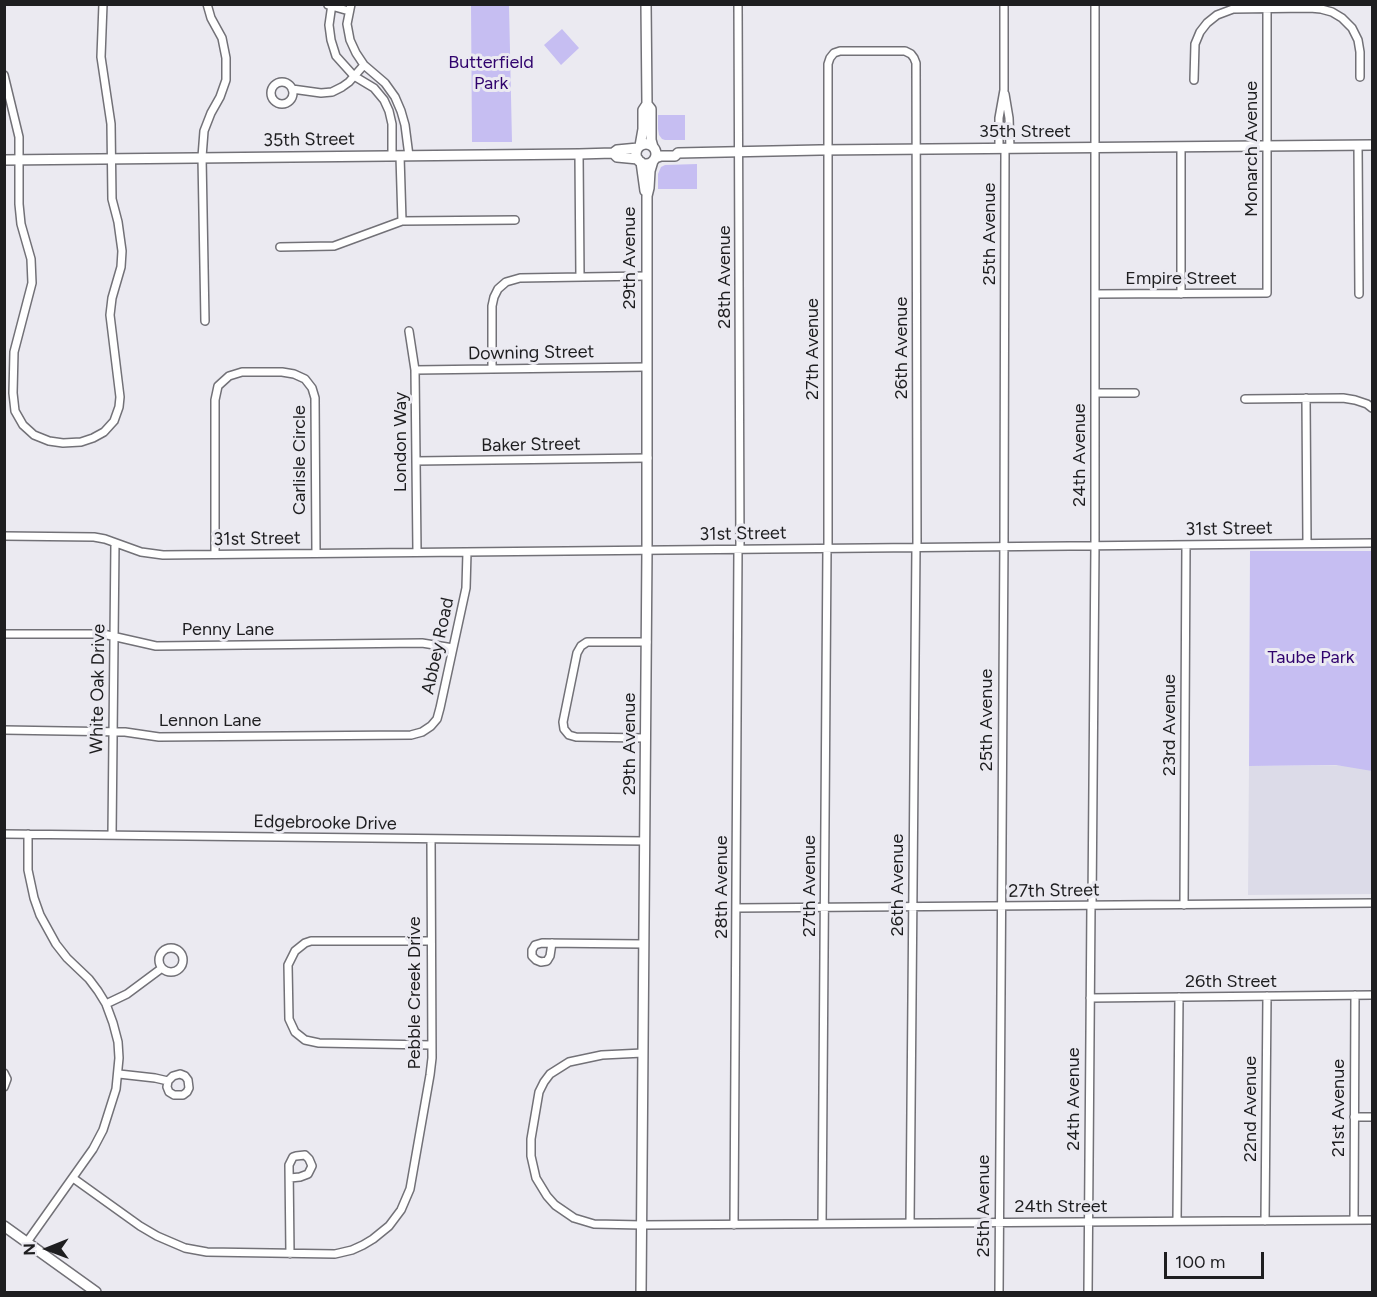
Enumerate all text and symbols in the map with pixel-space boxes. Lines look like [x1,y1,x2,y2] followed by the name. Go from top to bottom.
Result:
[448,52,534,94] park label: Butterfield Park
[1241,81,1263,217] street label: Monarch Avenue
[979,121,1071,143] street label: 35th Street
[263,128,355,152] street label: 35th Street
[979,183,1001,285] street label: 25th Avenue
[619,207,641,309] street label: 29th Avenue
[714,225,736,329] street label: 28th Avenue
[1125,268,1237,290] street label: Empire Street
[891,297,913,399] street label: 26th Avenue
[802,298,824,400] street label: 27th Avenue
[468,341,594,365] street label: Downing Street
[390,392,412,492] street label: London Way
[1069,403,1091,507] street label: 24th Avenue
[289,405,311,515] street label: Carlisle Circle
[481,433,581,457] street label: Baker Street
[1185,517,1273,541] street label: 31st Street
[699,522,787,546] street label: 31st Street
[213,527,301,551] street label: 31st Street
[417,596,459,696] street label: Abbey Road
[182,619,274,641] street label: Penny Lane
[86,624,110,754] street label: White Oak Drive
[1267,647,1355,669] park label: Taube Park
[976,669,998,771] street label: 25th Avenue
[1159,674,1181,776] street label: 23rd Avenue
[619,693,641,795] street label: 29th Avenue
[159,710,261,732] street label: Lennon Lane
[253,811,397,835] street label: Edgebrooke Drive
[887,834,909,936] street label: 26th Avenue
[711,835,733,939] street label: 28th Avenue
[799,835,821,937] street label: 27th Avenue
[1008,879,1100,903] street label: 27th Street
[404,917,426,1069] street label: Pebble Creek Drive
[1185,971,1277,993] street label: 26th Street
[1063,1047,1085,1151] street label: 24th Avenue
[1240,1056,1262,1162] street label: 22nd Avenue
[1328,1059,1350,1157] street label: 21st Avenue
[973,1155,995,1257] street label: 25th Avenue
[1015,1196,1107,1218] street label: 24th Street
[18,1219,78,1279] north arrow
[1167,1240,1268,1278] scale bar
[20,1243,39,1256] text: N
[1175,1251,1225,1273] text: 100 m

